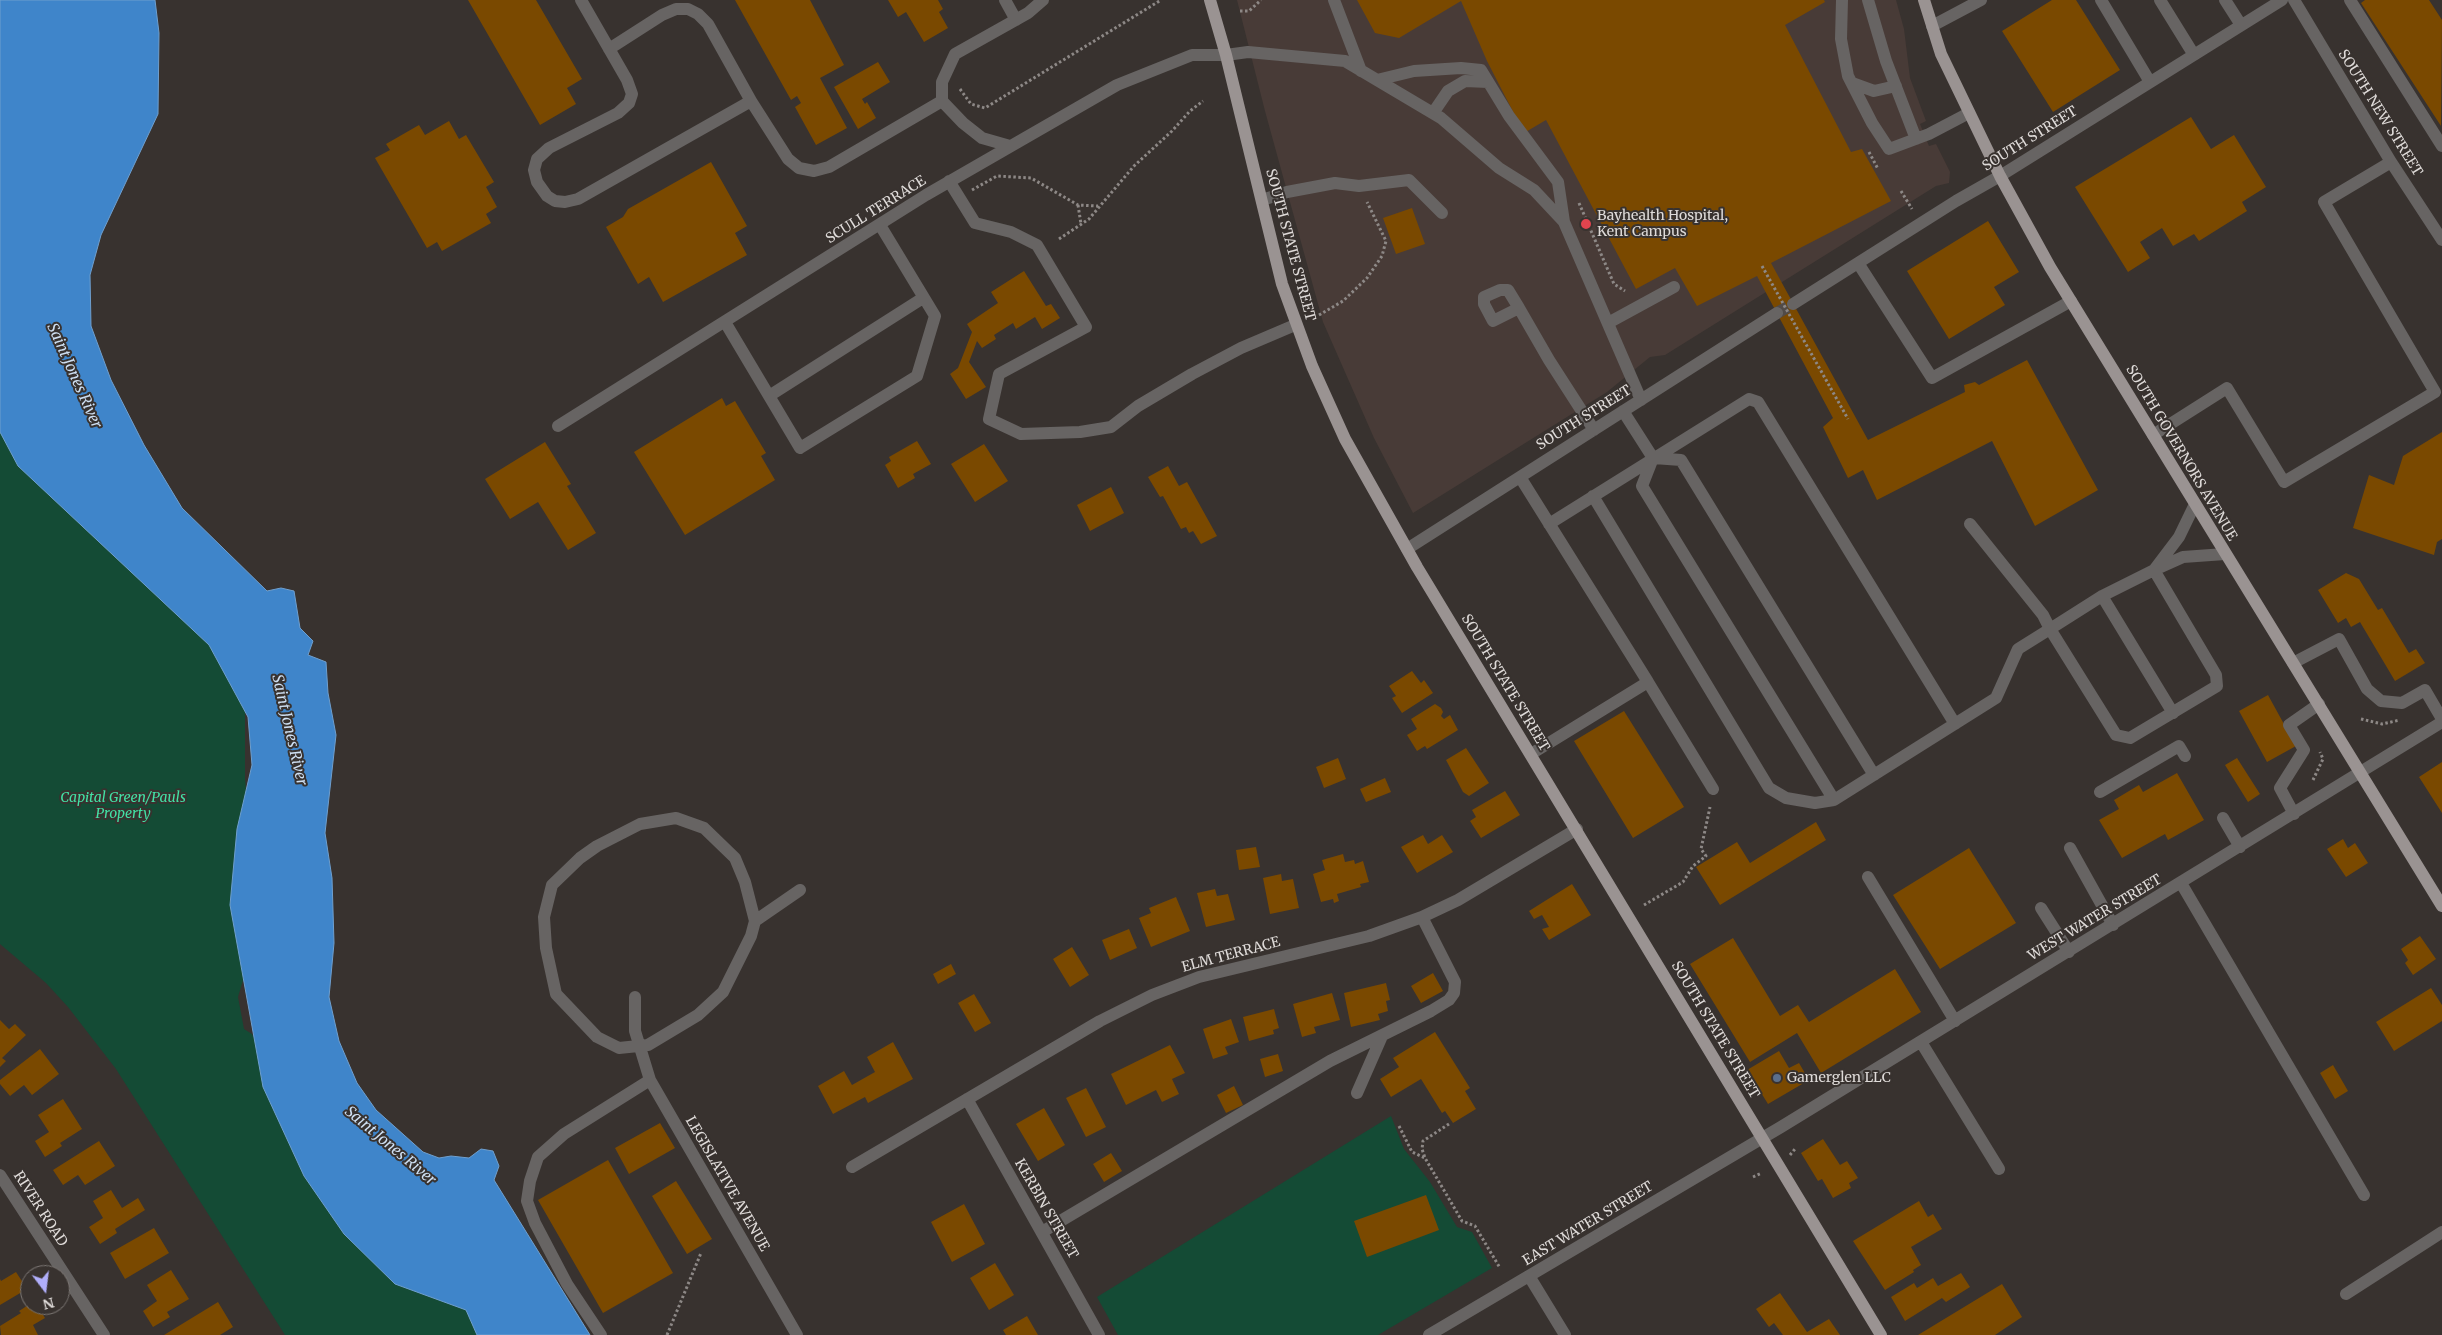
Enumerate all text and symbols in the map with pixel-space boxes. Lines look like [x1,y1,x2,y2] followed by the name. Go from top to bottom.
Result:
[2334,47,2426,179] street label: SOUTH NEW STREET
[1979,103,2081,175] street label: SOUTH STREET
[1262,167,1318,323] street label: SOUTH STATE STREET
[823,172,929,248] street label: SCULL TERRACE
[1597,208,1728,240] place label: Bayhealth Hospital, Kent Campus
[1579,217,1593,231] marker: Bayhealth Hospital, Kent Campus
[43,321,105,431] water label: Saint Jones River
[2122,362,2240,544] street label: SOUTH GOVERNORS AVENUE
[1533,382,1635,454] street label: SOUTH STREET
[1457,611,1553,755] street label: SOUTH STATE STREET
[268,673,310,787] water label: Saint Jones River
[60,790,186,822] park label: Capital Green/Pauls Property
[2025,871,2165,965] street label: WEST WATER STREET
[1180,934,1282,976] street label: ELM TERRACE
[1667,958,1763,1102] street label: SOUTH STATE STREET
[1787,1070,1891,1086] place label: Gamerglen LLC
[1771,1072,1783,1084] marker: Gamerglen LLC
[341,1103,439,1189] water label: Saint Jones River
[681,1114,773,1254] street label: LEGISLATIVE AVENUE
[1011,1156,1081,1262] street label: KERBIN STREET
[9,1168,71,1250] street label: RIVER ROAD
[1520,1178,1656,1270] street label: EAST WATER STREET
[20,1265,70,1315] north arrow
[41,1293,56,1314] text: N

